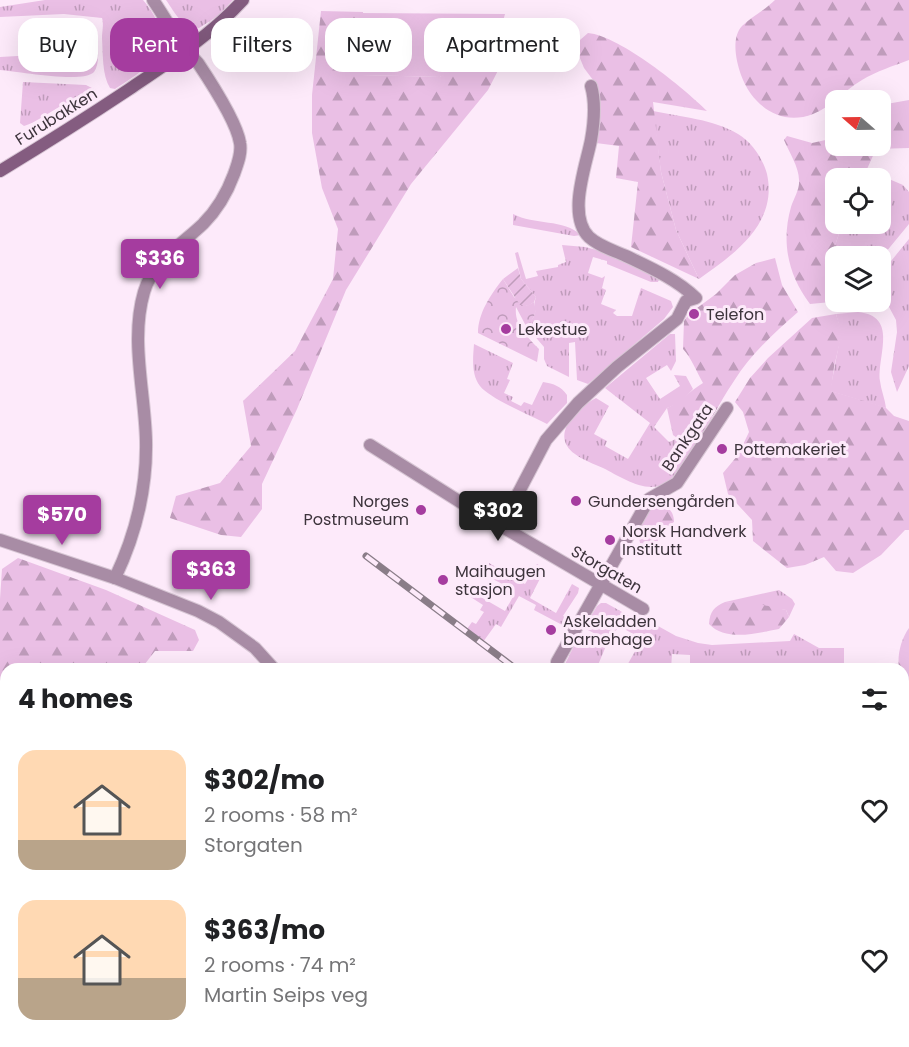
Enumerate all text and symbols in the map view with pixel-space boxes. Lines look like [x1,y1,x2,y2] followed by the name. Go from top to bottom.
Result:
[18,18,98,72] chip: Buy
[110,18,199,72] chip: Rent
[211,18,313,72] chip: Filters
[325,18,412,72] chip: New
[424,18,580,72] chip: Apartment
[11,82,102,151] street label: Furubakken
[825,90,891,156] north arrow
[825,90,891,312] map controls
[825,168,891,234] button: locate
[124,239,196,290] pin: $336
[135,244,185,272] text: $336
[825,246,891,312] button: layers
[706,303,764,326] place label: Telefon
[687,307,701,321] marker: Telefon
[518,318,587,341] place label: Lekestue
[499,322,513,336] marker: Lekestue
[656,399,719,476] street label: Bankgata
[734,438,846,461] place label: Pottemakeriet
[715,442,729,456] marker: Pottemakeriet
[304,490,409,531] place label: Norges Postmuseum
[588,490,735,513] place label: Gundersengården
[462,491,534,542] pin: $302
[569,494,583,508] marker: Gundersengården
[26,495,98,546] pin: $570
[473,496,523,524] text: $302
[37,500,87,528] text: $570
[414,503,428,517] marker: Norges Postmuseum
[622,520,747,561] place label: Norsk Handverk Institutt
[603,533,617,547] marker: Norsk Handverk Institutt
[567,540,647,599] street label: Storgaten
[175,550,247,601] pin: $363
[186,555,236,583] text: $363
[455,560,546,601] place label: Maihaugen stasjon
[436,573,450,587] marker: Maihaugen stasjon
[563,610,657,651] place label: Askeladden barnehage
[544,623,558,637] marker: Askeladden barnehage
[18,681,133,717] text: 4 homes
[858,683,891,716] icon: filters
[204,762,325,798] text: $302/mo
[66,774,138,846] icon: home
[858,794,891,827] icon: heart
[204,801,358,829] text: 2 rooms · 58 m²
[204,831,303,859] text: Storgaten
[204,912,325,948] text: $363/mo
[66,924,138,996] icon: home
[858,944,891,977] icon: heart
[204,951,356,979] text: 2 rooms · 74 m²
[204,981,368,1009] text: Martin Seips veg

